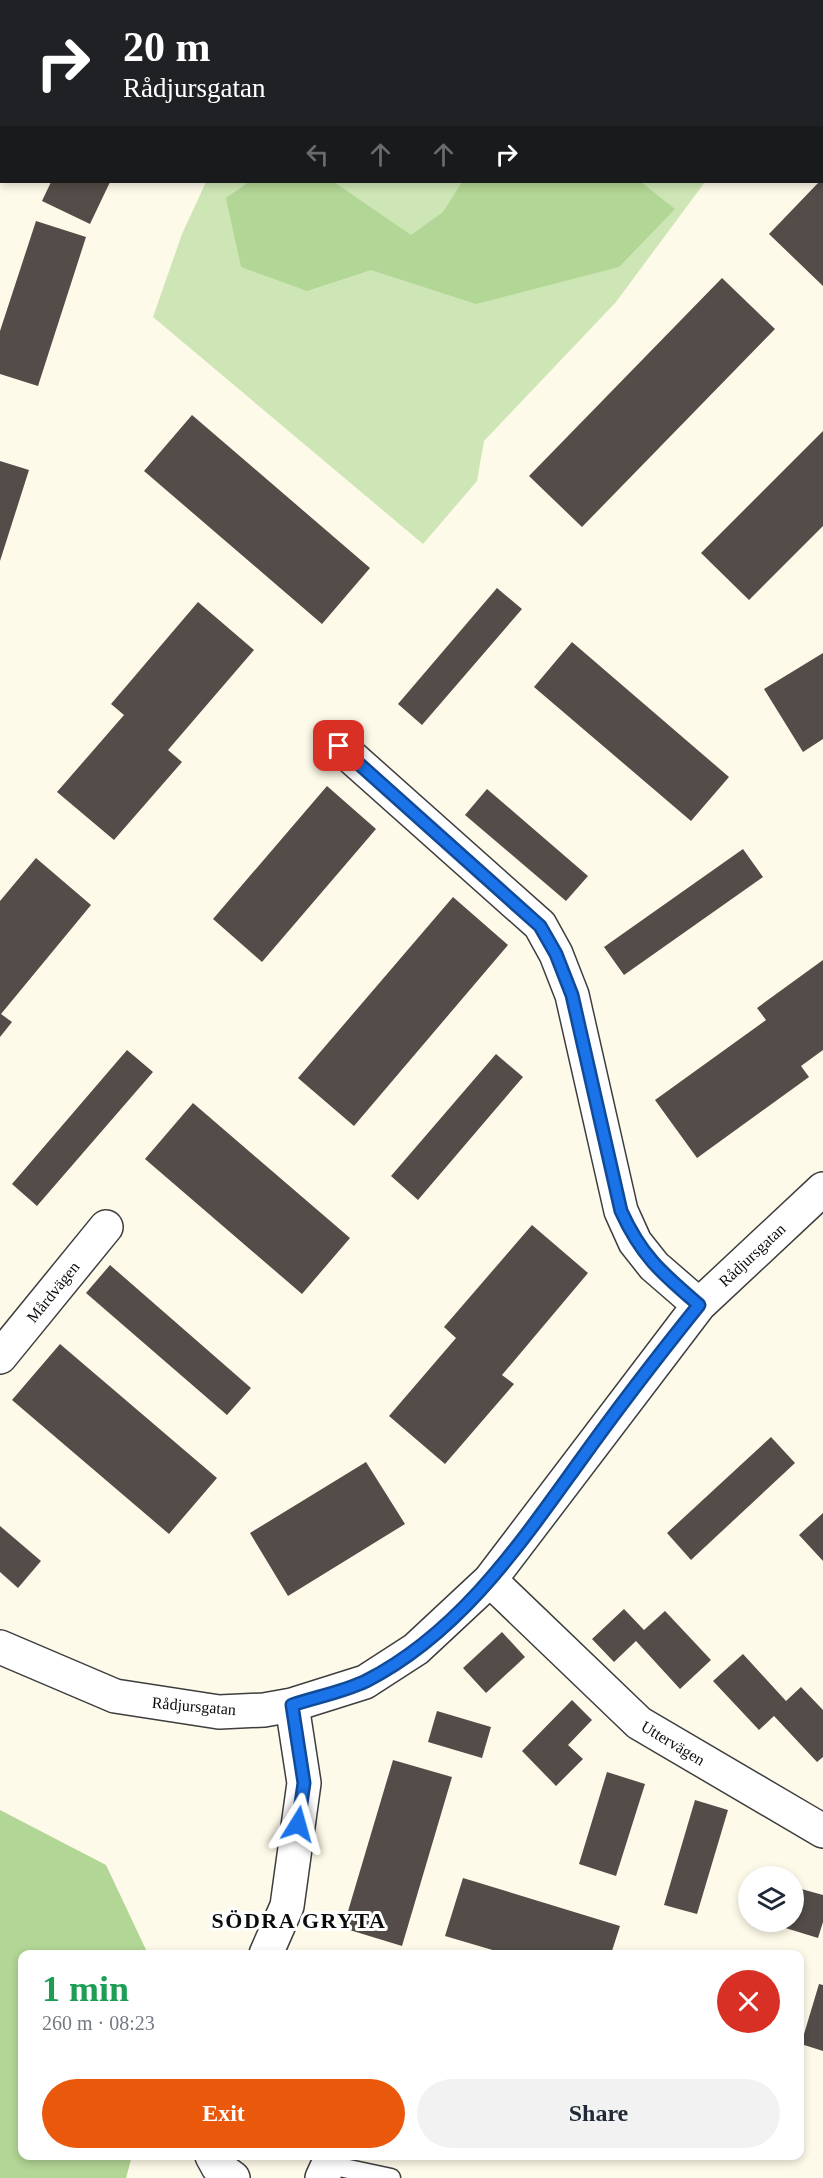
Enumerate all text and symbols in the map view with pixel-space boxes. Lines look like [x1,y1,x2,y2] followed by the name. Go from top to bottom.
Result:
[24,24,102,102] icon: right
[123,24,211,70] text: 20 m
[123,73,265,103] text: Rådjursgatan
[301,138,334,171] icon: left
[364,138,397,171] icon: ahead
[427,138,460,171] icon: ahead
[490,138,523,171] icon: right
[313,720,364,771] pin
[322,729,355,762] icon: arrive
[715,1220,789,1291] street label: Rådjursgatan
[23,1258,83,1326] street label: Mårdvägen
[151,1694,237,1719] street label: Rådjursgatan
[638,1717,708,1769] street label: Uttervägen
[266,1792,330,1856] position arrow
[738,1866,804,1932] map controls
[738,1866,804,1932] button: layers
[212,1908,386,1933] district label: SÖDRA GRYTA
[42,1969,129,2009] text: 1 min
[717,1970,780,2033] button: close
[42,2012,155,2034] text: 260 m · 08:23
[42,2079,405,2148] button: Exit
[417,2079,780,2148] button: Share

